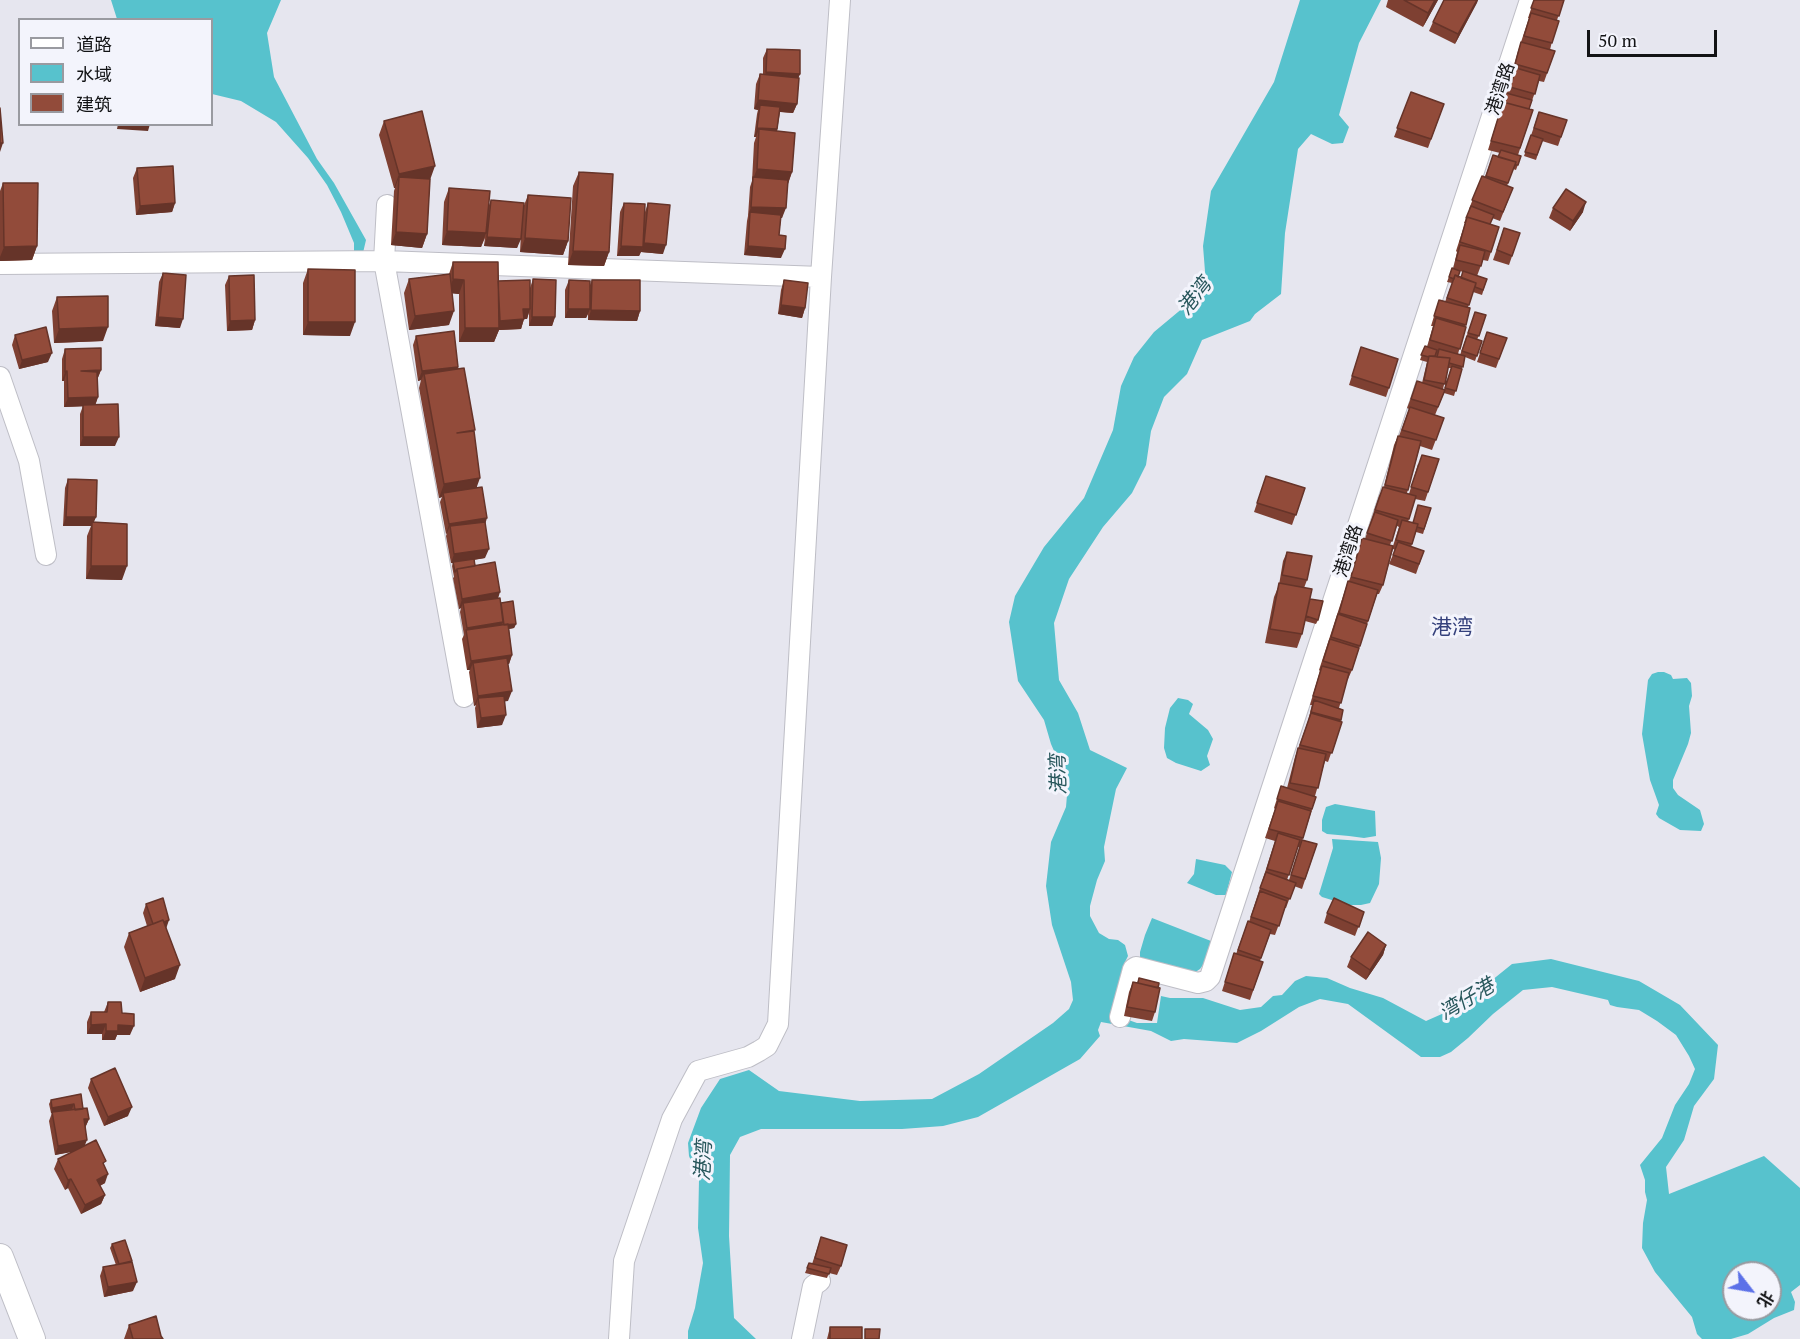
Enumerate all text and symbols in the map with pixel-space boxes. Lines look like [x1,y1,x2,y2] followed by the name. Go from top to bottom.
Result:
[18,18,213,126] legend
[1590,18,1720,56] scale bar
[1598,28,1637,52] text: 50 m
[76,32,112,56] text: 道路
[1482,60,1520,118] street label: 港湾路
[76,62,112,86] text: 水域
[76,92,112,116] text: 建筑
[1173,274,1217,320] water label: 港湾
[1330,522,1368,580] street label: 港湾路
[1431,615,1473,641] district label: 港湾
[1046,755,1072,795] water label: 港湾
[1435,974,1499,1026] water label: 湾仔港
[691,1140,717,1182] water label: 港湾
[1722,1261,1782,1321] north arrow
[1752,1287,1779,1312] text: 北

